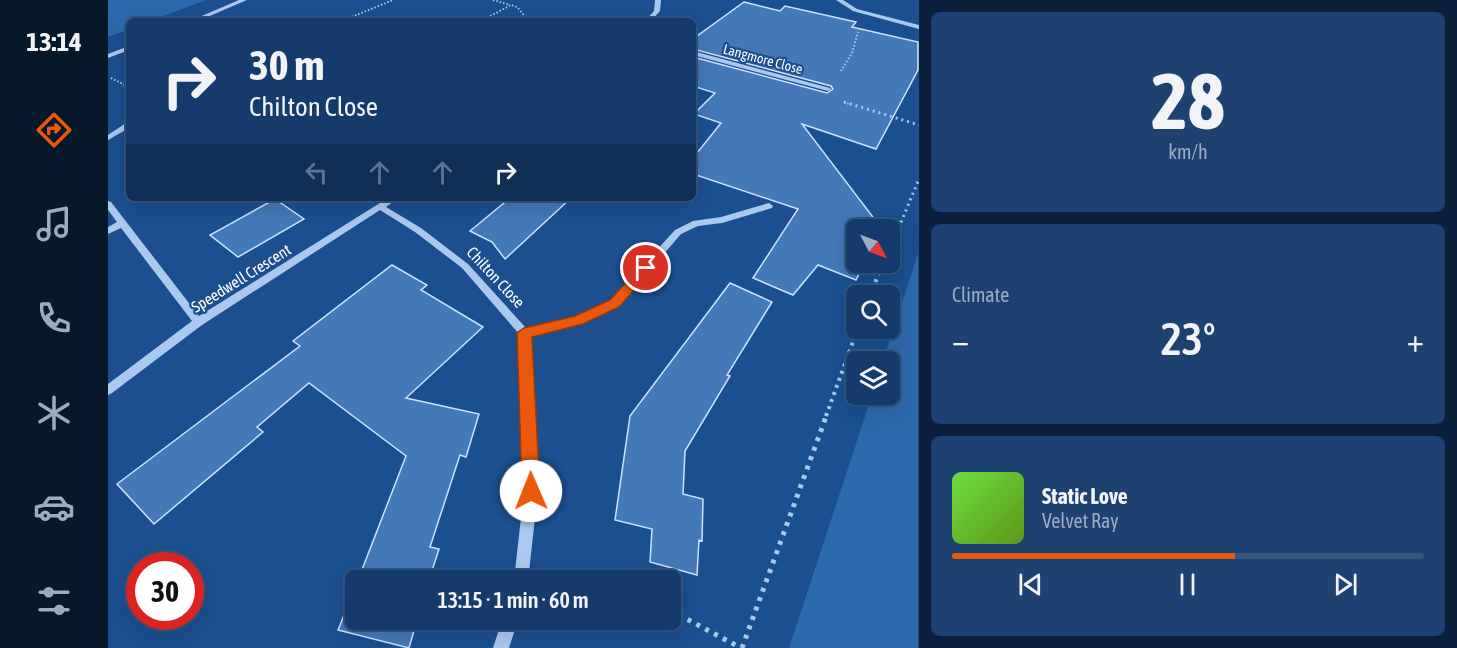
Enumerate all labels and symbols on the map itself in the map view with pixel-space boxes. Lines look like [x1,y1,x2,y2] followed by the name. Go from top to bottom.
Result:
[722,41,804,77] street label: Langmore Close
[846,219,900,273] north arrow
[188,240,295,317] street label: Speedwell Crescent
[620,242,671,293] pin
[463,243,529,311] street label: Chilton Close
[499,459,563,523] position arrow
[126,552,204,630] speed limit sign: 30

